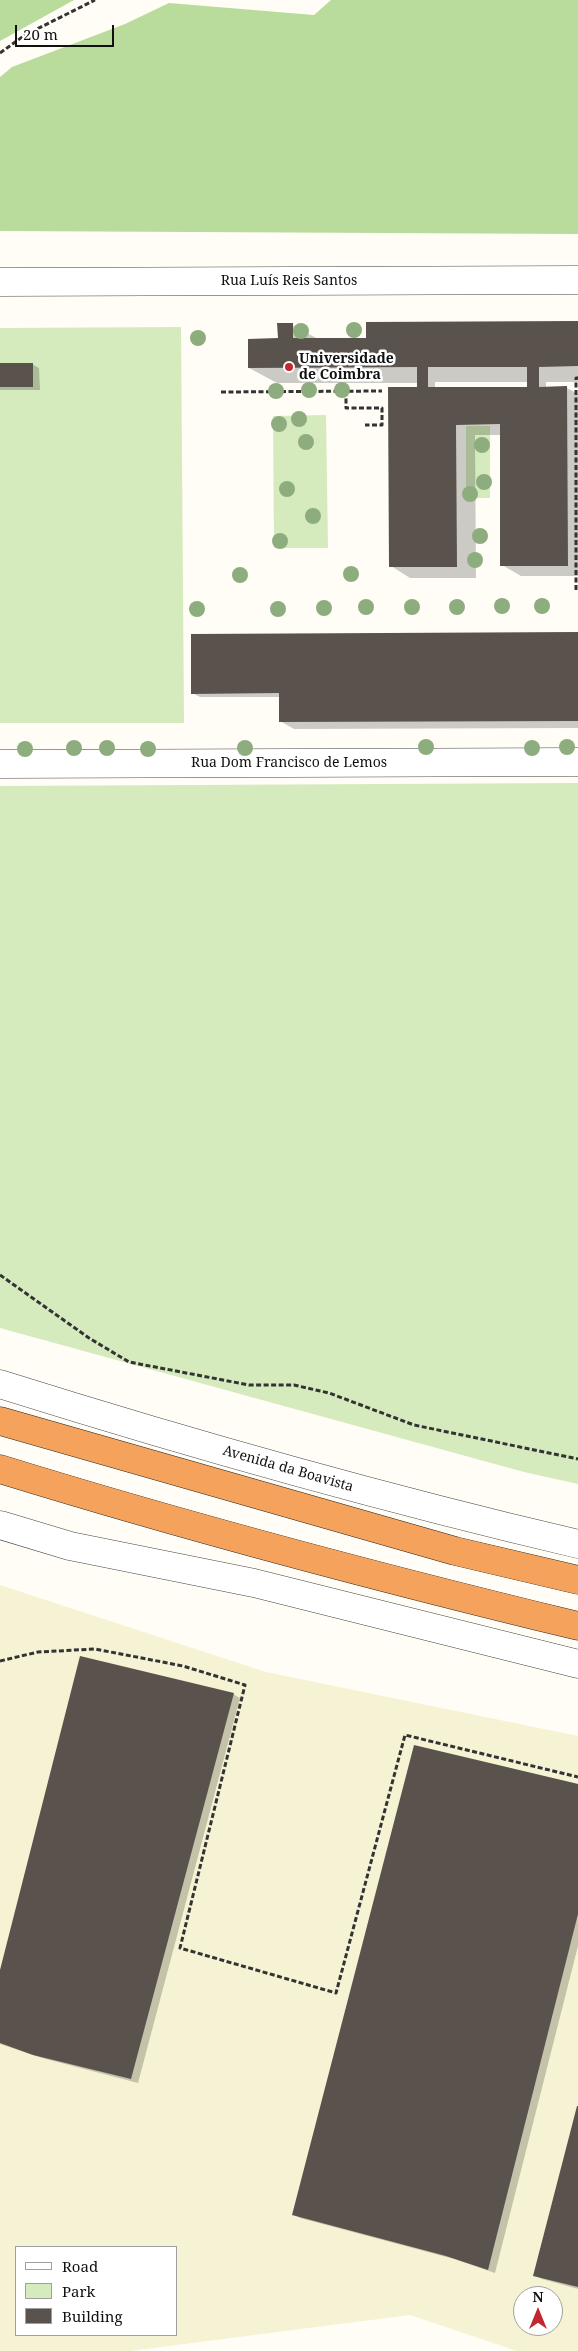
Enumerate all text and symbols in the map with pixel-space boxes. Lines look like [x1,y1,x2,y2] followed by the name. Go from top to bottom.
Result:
[18,15,116,47] scale bar
[23,24,58,44] text: 20 m
[221,273,357,289] street label: Rua Luís Reis Santos
[299,351,394,384] place label: Universidade de Coimbra
[283,361,295,373] marker: Universidade de Coimbra
[191,755,387,771] street label: Rua Dom Francisco de Lemos
[221,1442,355,1496] street label: Avenida da Boavista
[15,2246,178,2336] legend
[62,2256,98,2276] text: Road
[62,2281,95,2301] text: Park
[513,2286,563,2336] north arrow
[532,2287,544,2306] text: N
[62,2306,123,2326] text: Building

